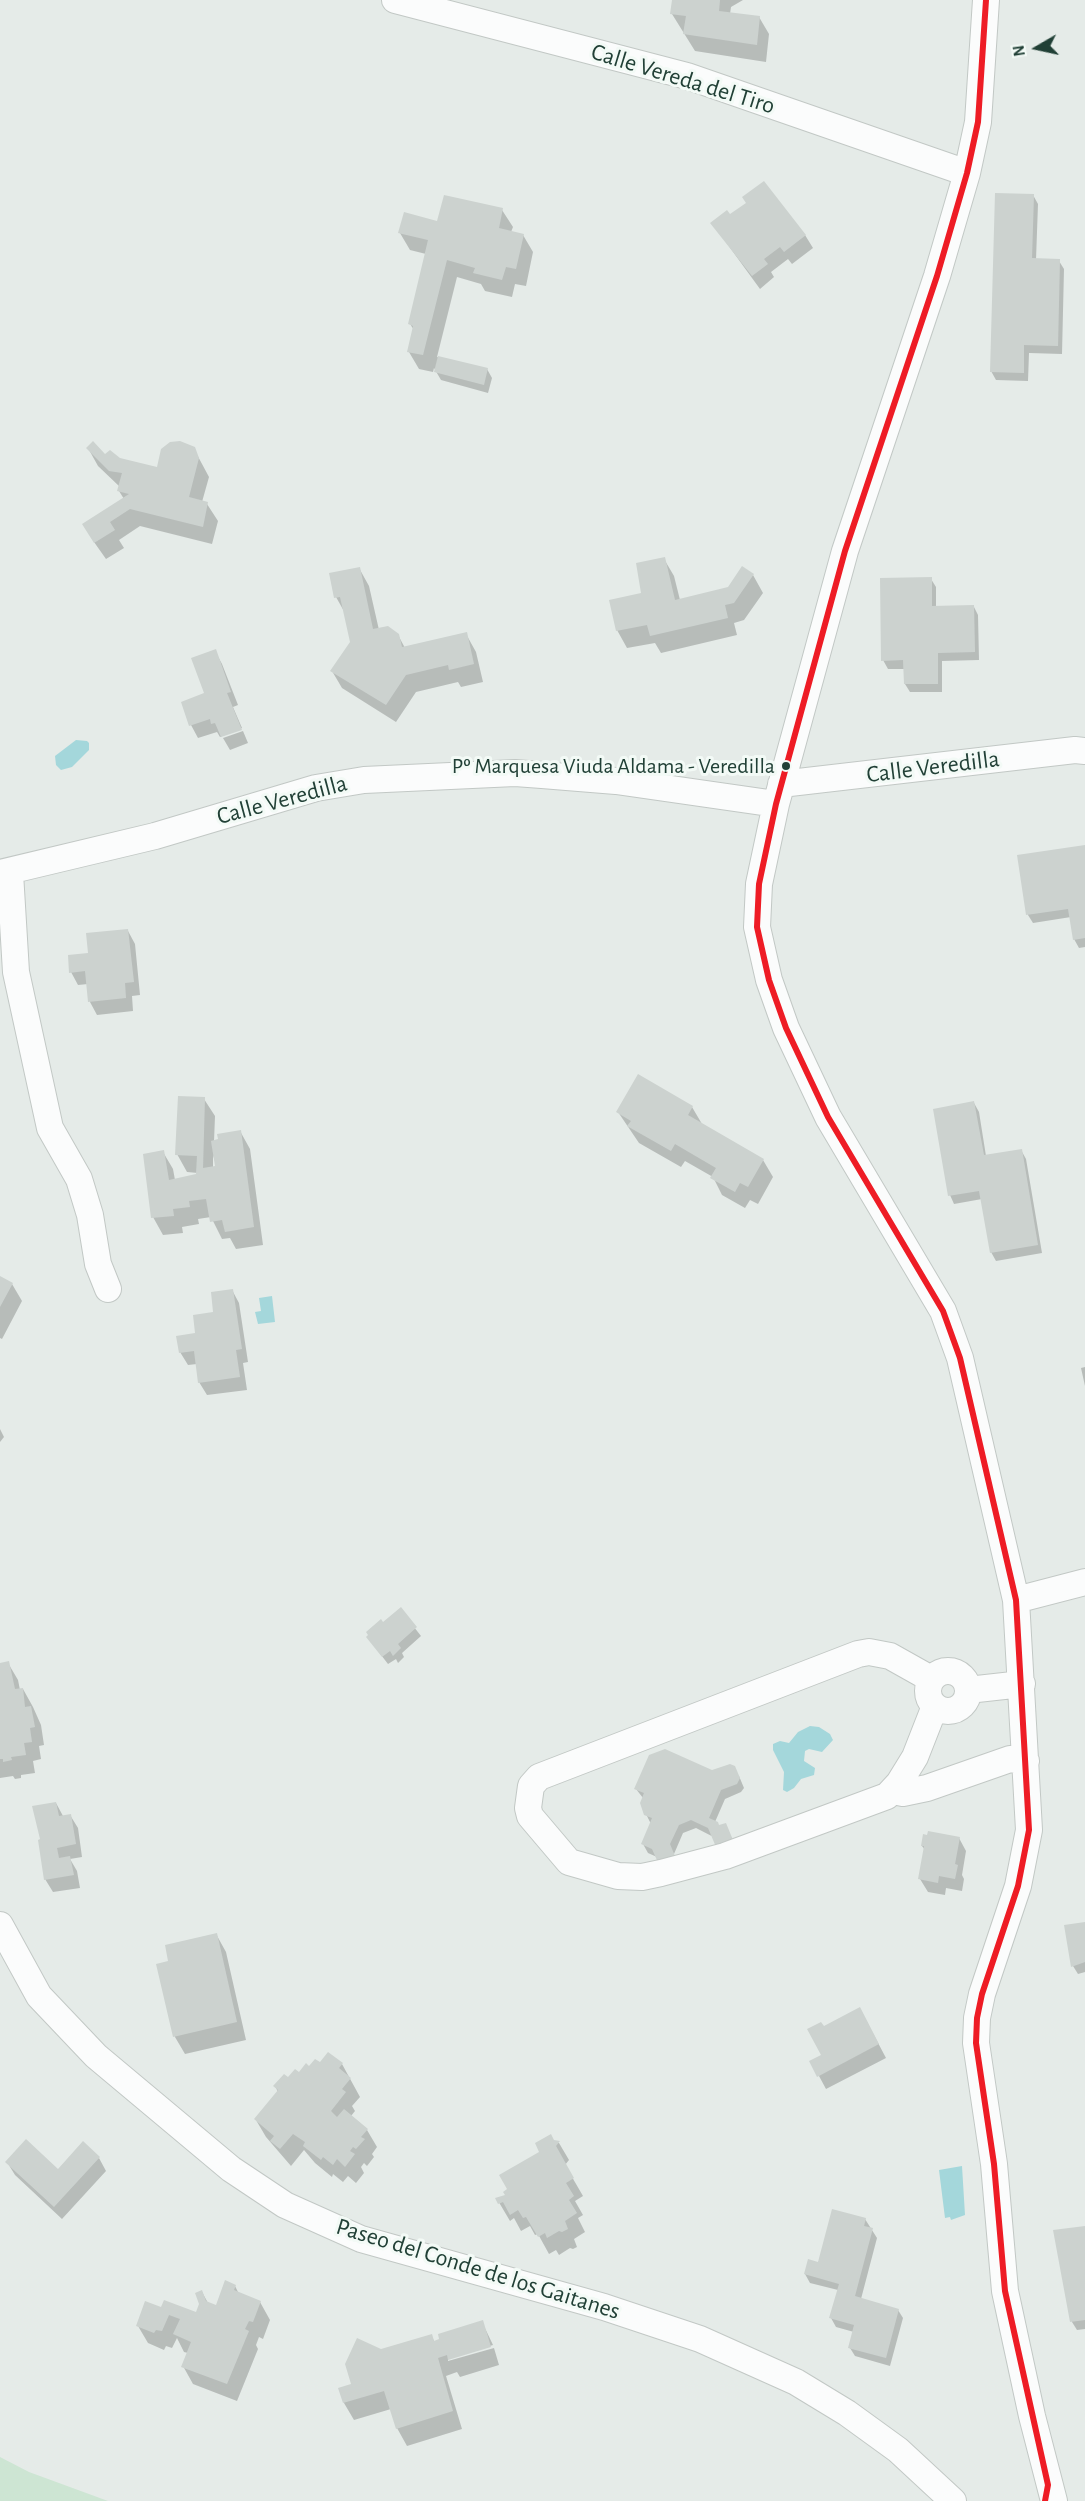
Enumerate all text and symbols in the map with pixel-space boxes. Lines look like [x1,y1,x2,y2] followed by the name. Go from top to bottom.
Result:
[1007,18,1067,78] north arrow
[588,37,778,121] street label: Calle Vereda del Tiro
[1010,44,1028,58] text: N
[865,745,1001,789] street label: Calle Veredilla
[452,753,775,779] place label: Pº Marquesa Viuda Aldama - Veredilla
[780,760,792,772] marker: Pº Marquesa Viuda Aldama - Veredilla
[214,769,350,831] street label: Calle Veredilla
[333,2212,623,2326] street label: Paseo del Conde de los Gaitanes

